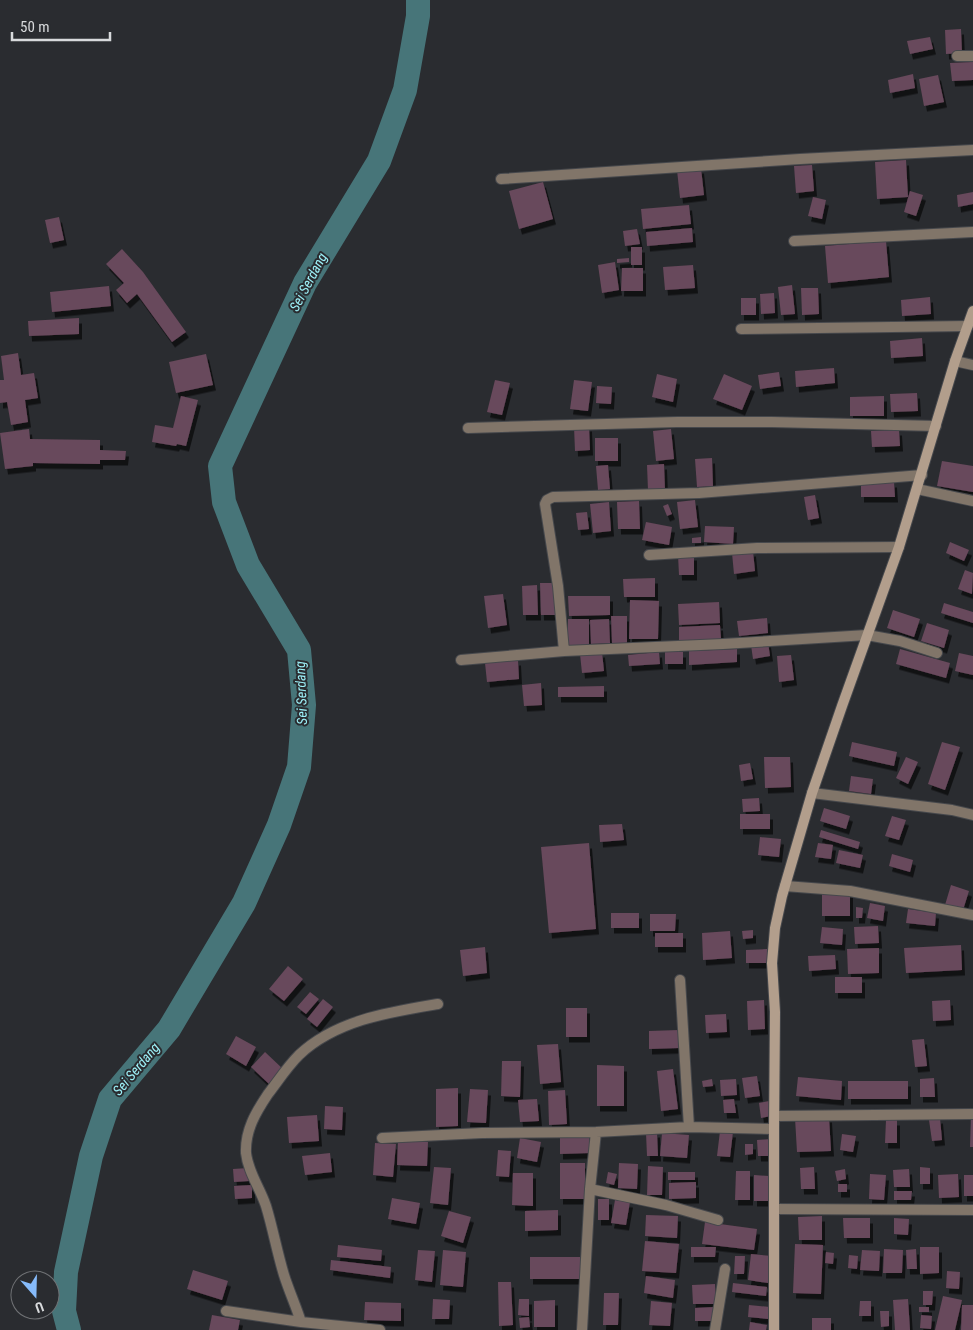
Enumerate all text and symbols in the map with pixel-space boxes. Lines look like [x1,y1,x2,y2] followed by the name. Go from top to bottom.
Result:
[12,10,110,42] scale bar
[20,18,50,36] text: 50 m
[286,250,330,314] water label: Sei Serdang
[292,661,310,725] water label: Sei Serdang
[109,1039,163,1099] water label: Sei Serdang
[10,1270,60,1320] north arrow
[33,1298,46,1316] text: U

